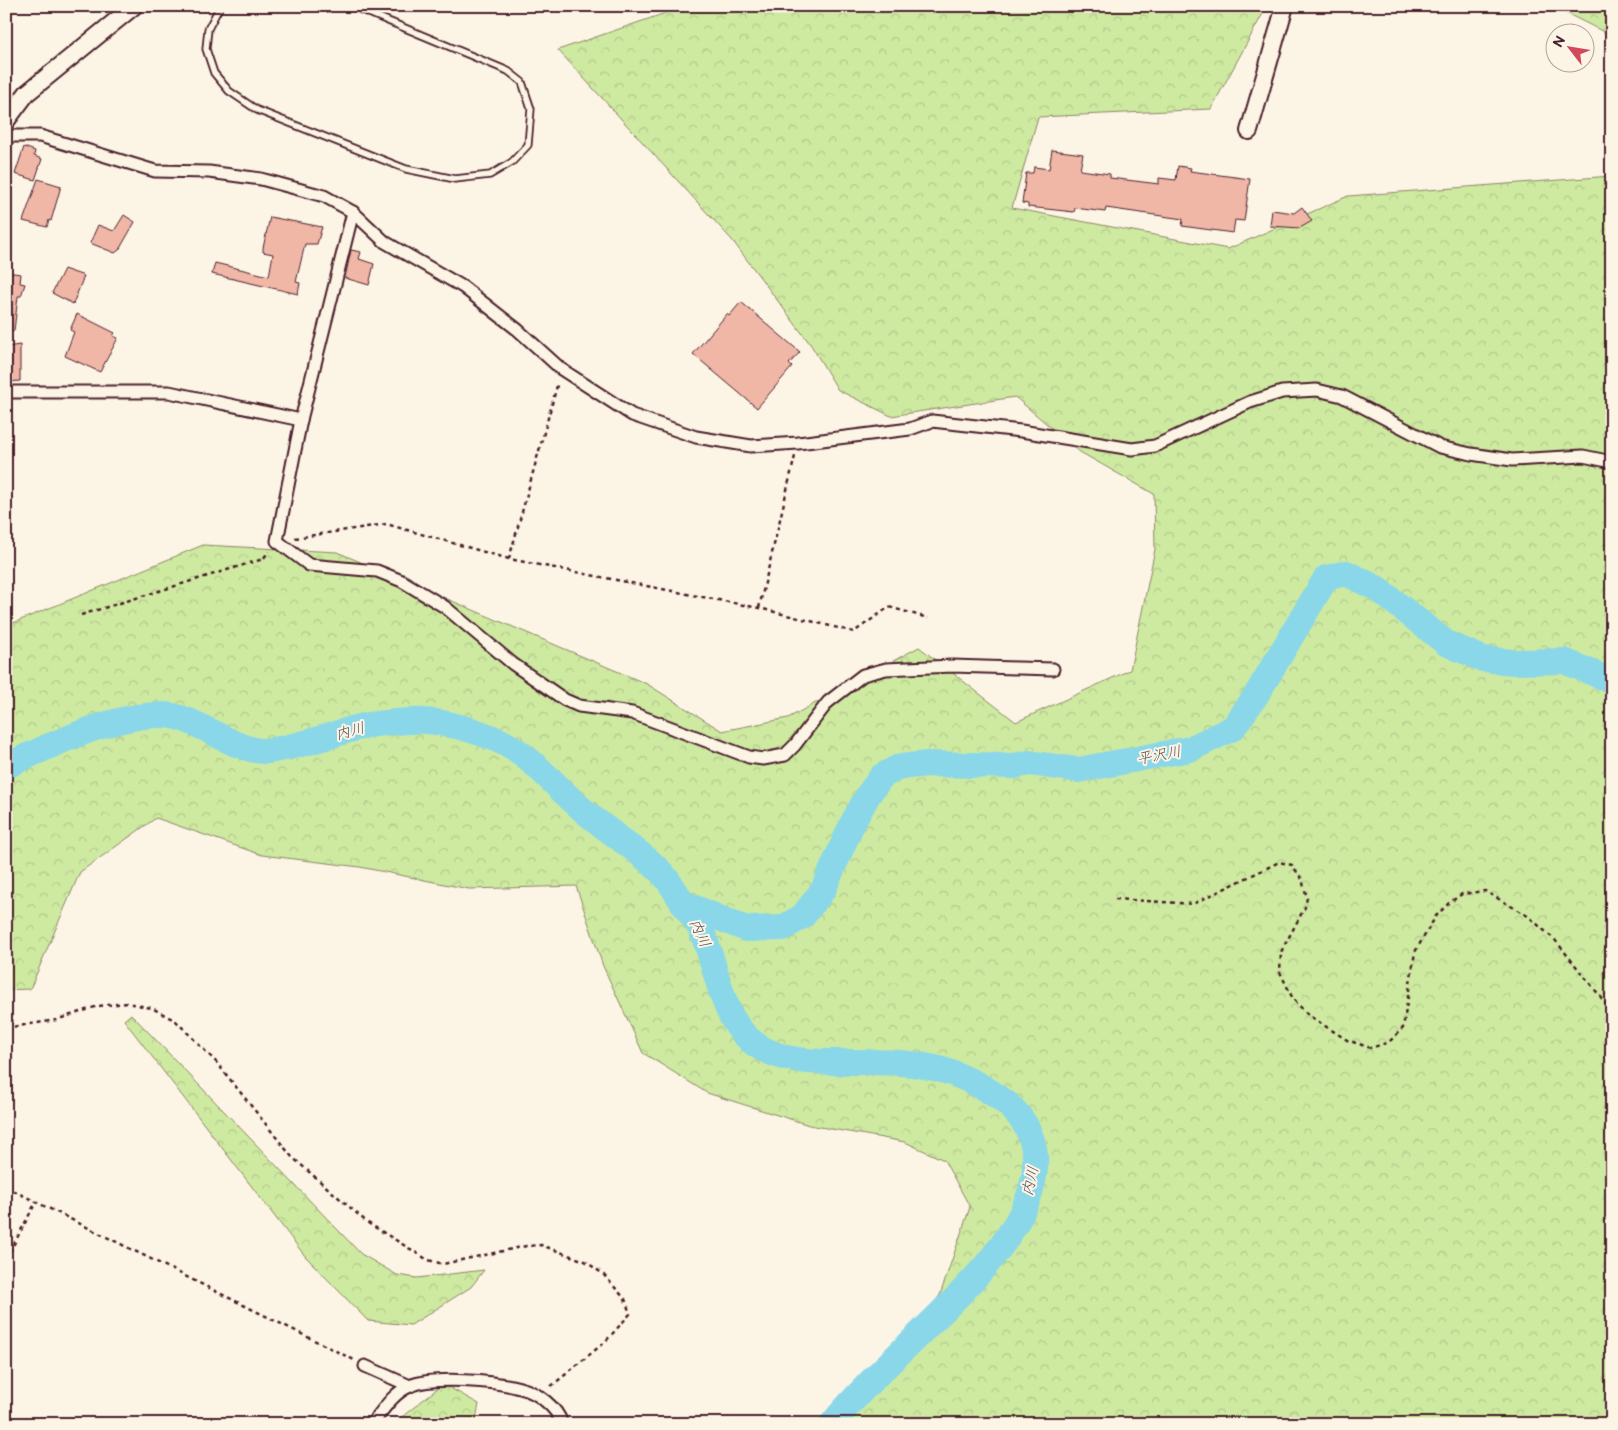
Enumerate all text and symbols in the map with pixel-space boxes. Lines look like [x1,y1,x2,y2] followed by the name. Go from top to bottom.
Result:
[1546,22,1596,72] north arrow
[1549,33,1569,50] text: N
[333,718,367,745] water label: 内川
[1135,742,1183,769] water label: 平沢川
[685,916,714,951] water label: 内川
[1018,1164,1043,1198] water label: 内川

